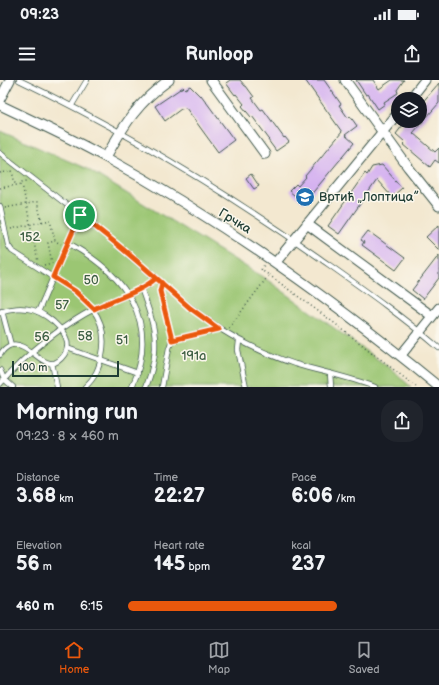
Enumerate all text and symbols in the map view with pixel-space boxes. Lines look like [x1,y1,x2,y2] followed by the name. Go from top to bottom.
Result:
[20,5,59,24] text: 09:23
[16,43,38,65] icon: menu
[401,43,423,65] icon: share
[186,44,253,65] text: Runloop
[391,92,427,128] map controls
[391,92,427,128] button: layers
[294,186,316,208] school or university icon: Вртић „Лоптица”
[319,189,419,205] place label: Вртић „Лоптица”
[63,198,97,232] pin
[69,204,91,226] icon: arrive
[216,205,255,237] street label: Грчка
[20,229,40,245] park label: 152
[83,272,99,288] park label: 50
[55,297,70,313] park label: 57
[77,328,93,344] park label: 58
[34,329,50,345] park label: 56
[116,332,128,348] park label: 51
[182,348,206,364] park label: 191a
[12,359,119,378] scale bar
[18,361,47,374] text: 100 m
[16,399,138,426] text: Morning run
[381,400,423,442] button: share
[16,428,119,444] text: 09:23 · 8 × 460 m
[16,471,60,484] text: Distance
[154,471,178,484] text: Time
[291,471,316,484] text: Pace
[16,484,56,508] text: 3.68
[154,484,205,508] text: 22:27
[291,484,333,508] text: 6:06
[56,492,74,505] text: km
[333,492,355,505] text: /km
[16,539,62,552] text: Elevation
[154,539,204,552] text: Heart rate
[291,539,311,552] text: kcal
[16,552,40,576] text: 56
[154,552,185,576] text: 145
[291,552,326,576] text: 237
[40,560,52,573] text: m
[185,560,210,573] text: bpm
[16,598,54,614] text: 460 m
[80,598,103,614] text: 6:15
[59,639,89,676] tab: Home
[208,639,230,676] tab: Map
[349,639,380,676] tab: Saved

